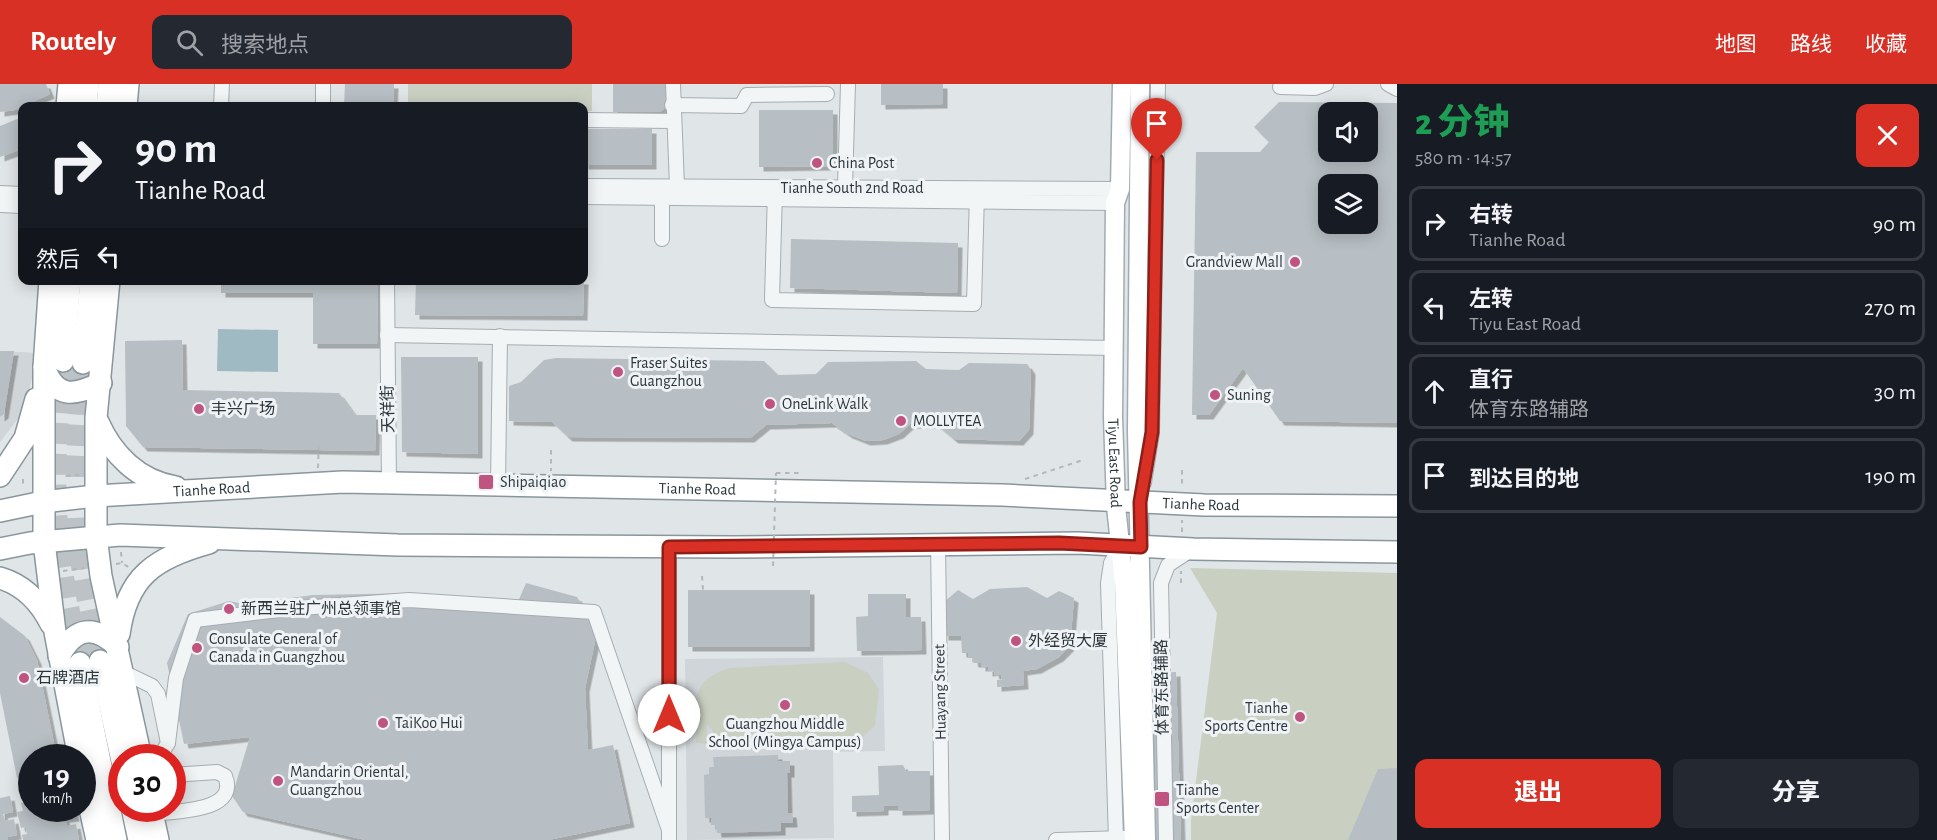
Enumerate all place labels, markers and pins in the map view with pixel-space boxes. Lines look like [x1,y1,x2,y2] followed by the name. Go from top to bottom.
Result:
[1131,98,1182,160] pin
[829,155,894,171] place label: China Post
[810,156,824,170] marker: China Post
[1186,254,1283,270] place label: Grandview Mall
[1288,255,1302,269] marker: Grandview Mall
[630,355,708,389] place label: Fraser Suites Guangzhou
[611,365,625,379] marker: Fraser Suites Guangzhou
[1227,387,1271,403] place label: Suning
[1208,388,1222,402] marker: Suning
[782,396,869,412] place label: OneLink Walk
[763,397,777,411] marker: OneLink Walk
[211,400,275,417] place label: 丰兴广场
[192,402,206,416] marker: 丰兴广场
[913,413,982,429] place label: MOLLYTEA
[894,414,908,428] marker: MOLLYTEA
[477,473,495,491] marker: Shipaiqiao
[500,474,566,490] place label: Shipaiqiao
[241,600,401,617] place label: 新西兰驻广州总领事馆
[222,602,236,616] marker: 新西兰驻广州总领事馆
[209,631,345,665] place label: Consulate General of Canada in Guangzhou
[1028,632,1108,649] place label: 外经贸大厦
[1009,634,1023,648] marker: 外经贸大厦
[190,641,204,655] marker: Consulate General of Canada in Guangzhou
[36,669,100,686] place label: 石牌酒店
[17,671,31,685] marker: 石牌酒店
[778,698,792,712] marker: Guangzhou Middle School (Mingya Campus)
[1205,700,1288,734] place label: Tianhe Sports Centre
[1293,710,1307,724] marker: Tianhe Sports Centre
[395,715,463,731] place label: TaiKoo Hui
[376,716,390,730] marker: TaiKoo Hui
[708,716,862,751] place label: Guangzhou Middle School (Mingya Campus)
[290,764,408,798] place label: Mandarin Oriental, Guangzhou
[271,774,285,788] marker: Mandarin Oriental, Guangzhou
[1176,782,1260,816] place label: Tianhe Sports Center
[1153,790,1171,808] marker: Tianhe Sports Center

